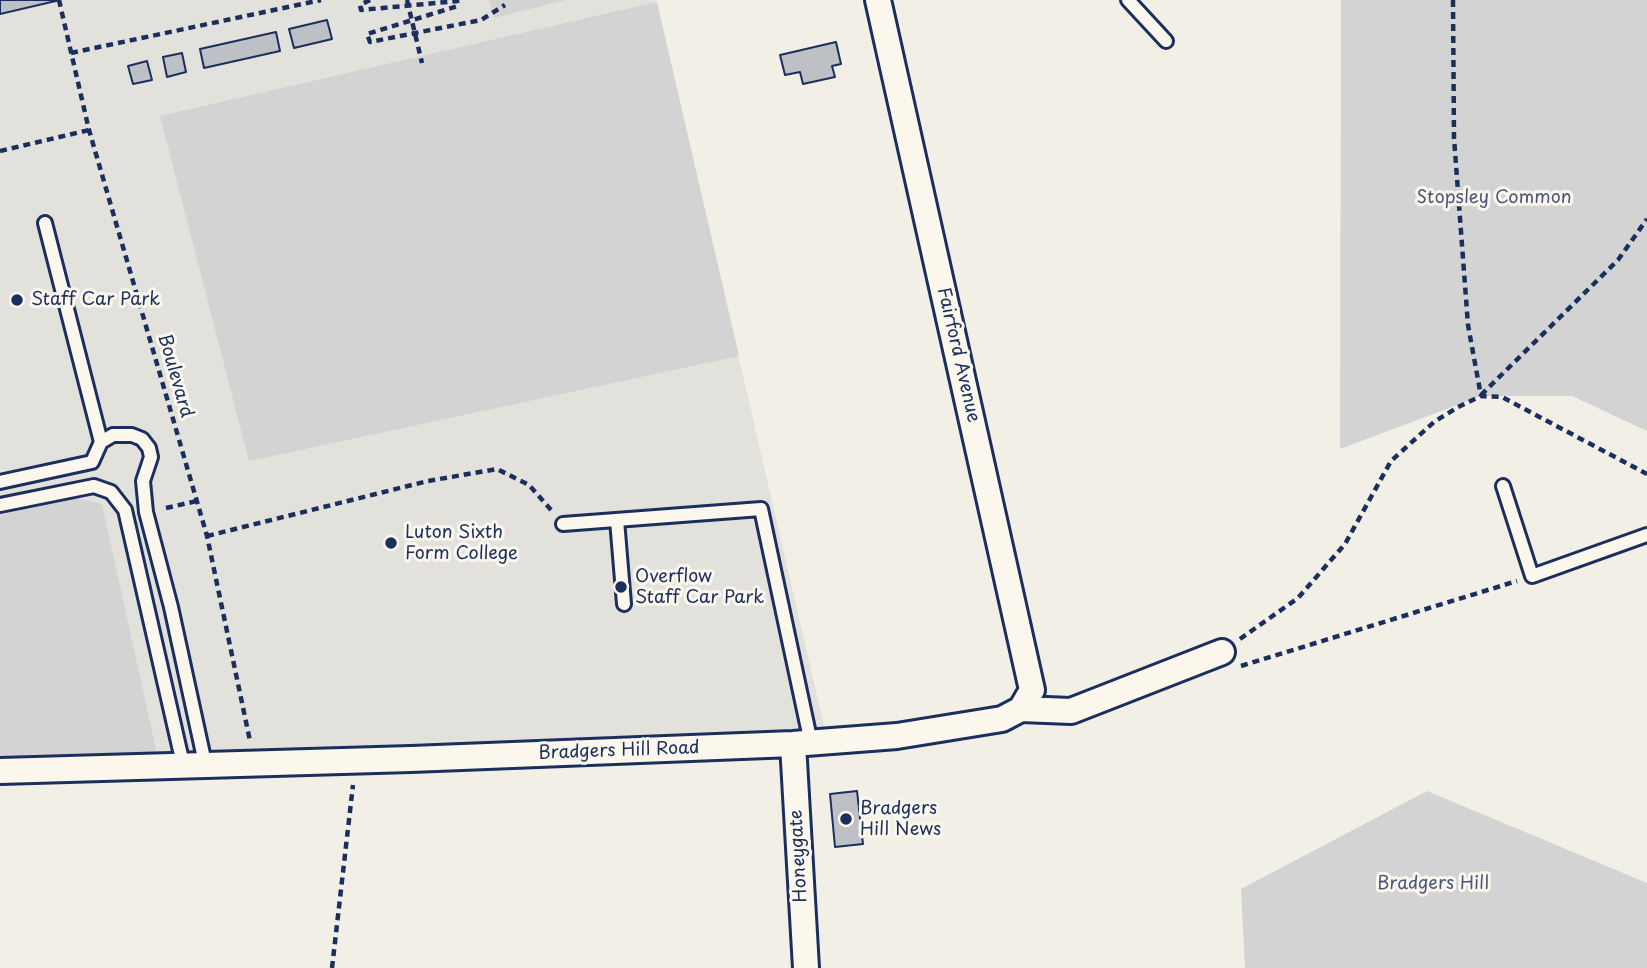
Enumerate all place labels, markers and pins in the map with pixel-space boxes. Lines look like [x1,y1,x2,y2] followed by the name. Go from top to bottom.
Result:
[31,289,160,311] place label: Staff Car Park
[9,292,25,308] marker: Staff Car Park
[405,522,518,564] place label: Luton Sixth Form College
[383,535,399,551] marker: Luton Sixth Form College
[635,566,764,608] place label: Overflow Staff Car Park
[613,579,629,595] marker: Overflow Staff Car Park
[860,798,941,840] place label: Bradgers Hill News
[838,811,854,827] marker: Bradgers Hill News

